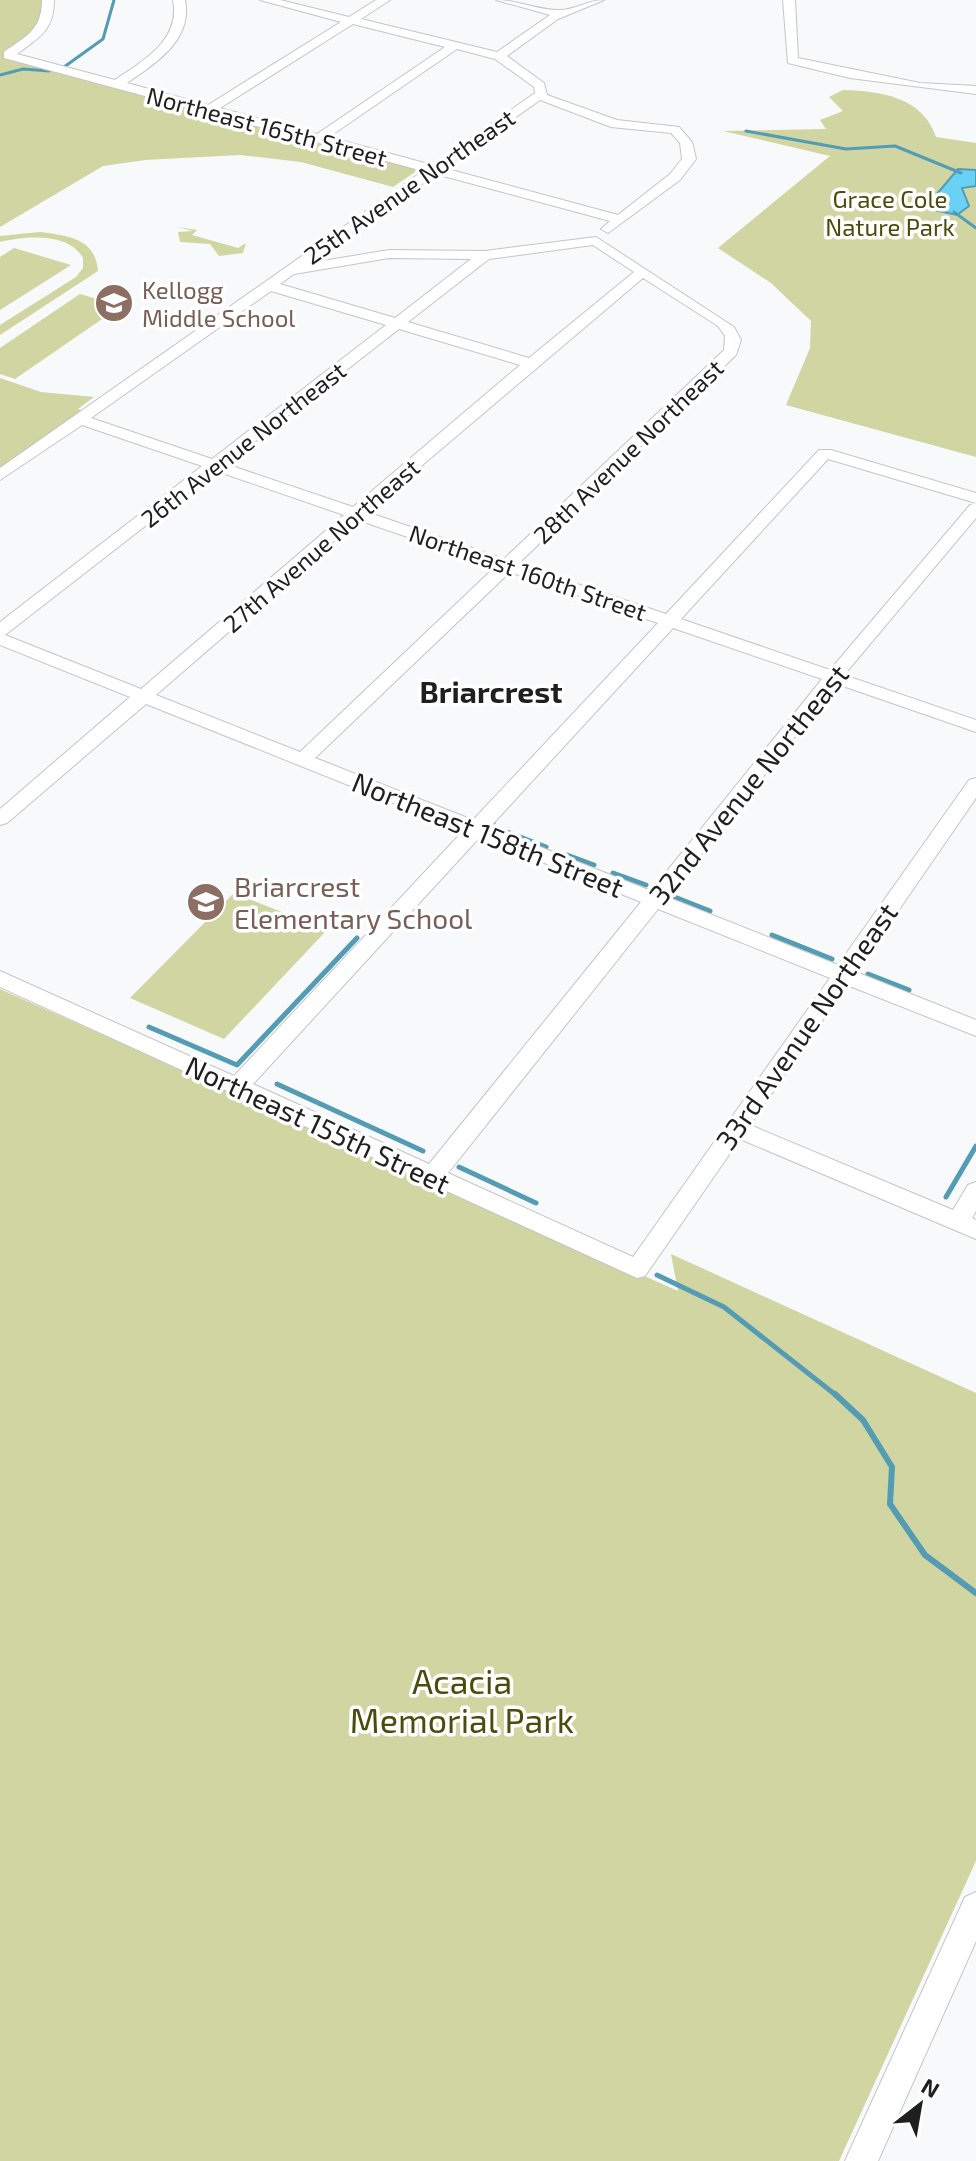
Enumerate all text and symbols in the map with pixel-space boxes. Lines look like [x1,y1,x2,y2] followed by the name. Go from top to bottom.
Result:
[144,80,390,172] street label: Northeast 165th Street
[298,102,520,270] street label: 25th Avenue Northeast
[825,184,955,241] park label: Grace Cole Nature Park
[142,275,295,332] place label: Kellogg Middle School
[93,282,135,324] school or university icon: Kellogg Middle School
[527,353,729,549] street label: 28th Avenue Northeast
[135,355,351,533] street label: 26th Avenue Northeast
[217,452,425,638] street label: 27th Avenue Northeast
[406,518,650,626] street label: Northeast 160th Street
[641,657,855,911] street label: 32nd Avenue Northeast
[420,673,562,709] district label: Briarcrest
[347,764,629,904] street label: Northeast 158th Street
[234,869,473,935] place label: Briarcrest Elementary School
[185,881,227,923] school or university icon: Briarcrest Elementary School
[708,896,904,1156] street label: 33rd Avenue Northeast
[181,1048,455,1200] street label: Northeast 155th Street
[350,1660,574,1740] park label: Acacia Memorial Park
[880,2065,960,2145] north arrow
[917,2072,944,2102] text: N

